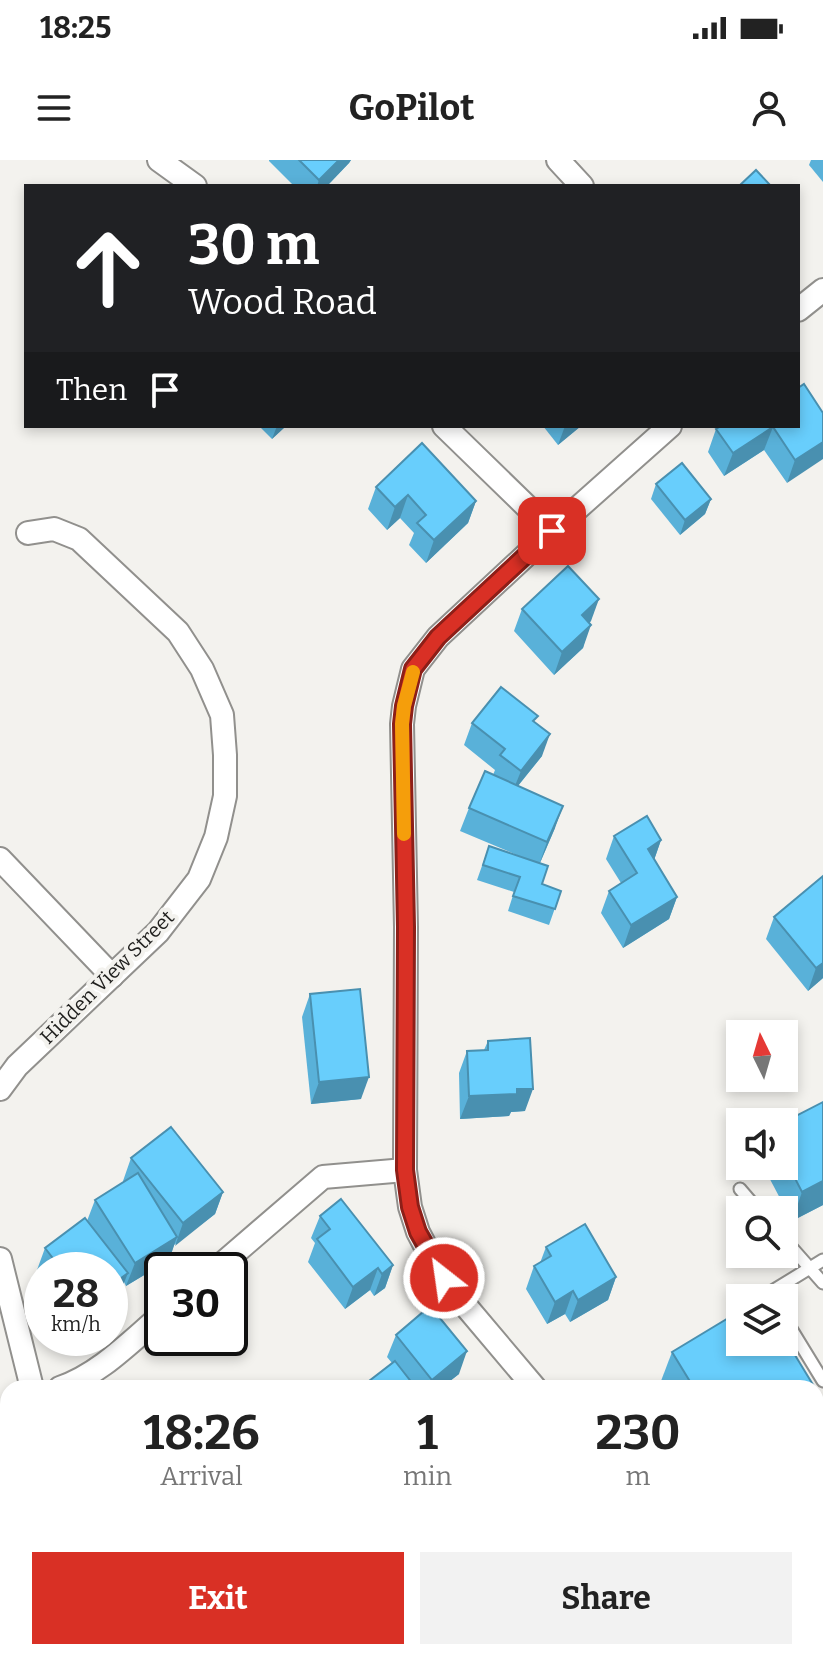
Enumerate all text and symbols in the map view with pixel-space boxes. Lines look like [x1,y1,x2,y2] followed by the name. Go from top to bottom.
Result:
[40,10,111,46] text: 18:25
[32,86,76,130] icon: menu
[348,86,475,130] text: GoPilot
[747,86,791,130] icon: person
[188,212,319,279] text: 30 m
[56,216,160,320] icon: ahead
[188,280,377,324] text: Wood Road
[143,368,187,412] icon: arrive
[56,372,127,408] text: Then
[518,497,586,565] pin
[530,509,574,553] icon: arrive
[35,905,179,1049] street label: Hidden View Street
[726,1020,798,1092] north arrow
[726,1020,798,1356] map controls
[726,1108,798,1180] button: sound
[726,1196,798,1268] button: search
[402,1236,486,1320] position arrow
[144,1252,248,1356] speed limit sign: 30
[53,1270,99,1318] text: 28
[726,1284,798,1356] button: layers
[51,1312,101,1336] text: km/h
[143,1404,260,1462] text: 18:26
[417,1404,438,1462] text: 1
[595,1404,681,1462] text: 230
[160,1461,243,1492] text: Arrival
[403,1461,452,1492] text: min
[626,1461,650,1492] text: m
[32,1552,404,1644] button: Exit
[420,1552,792,1644] button: Share

